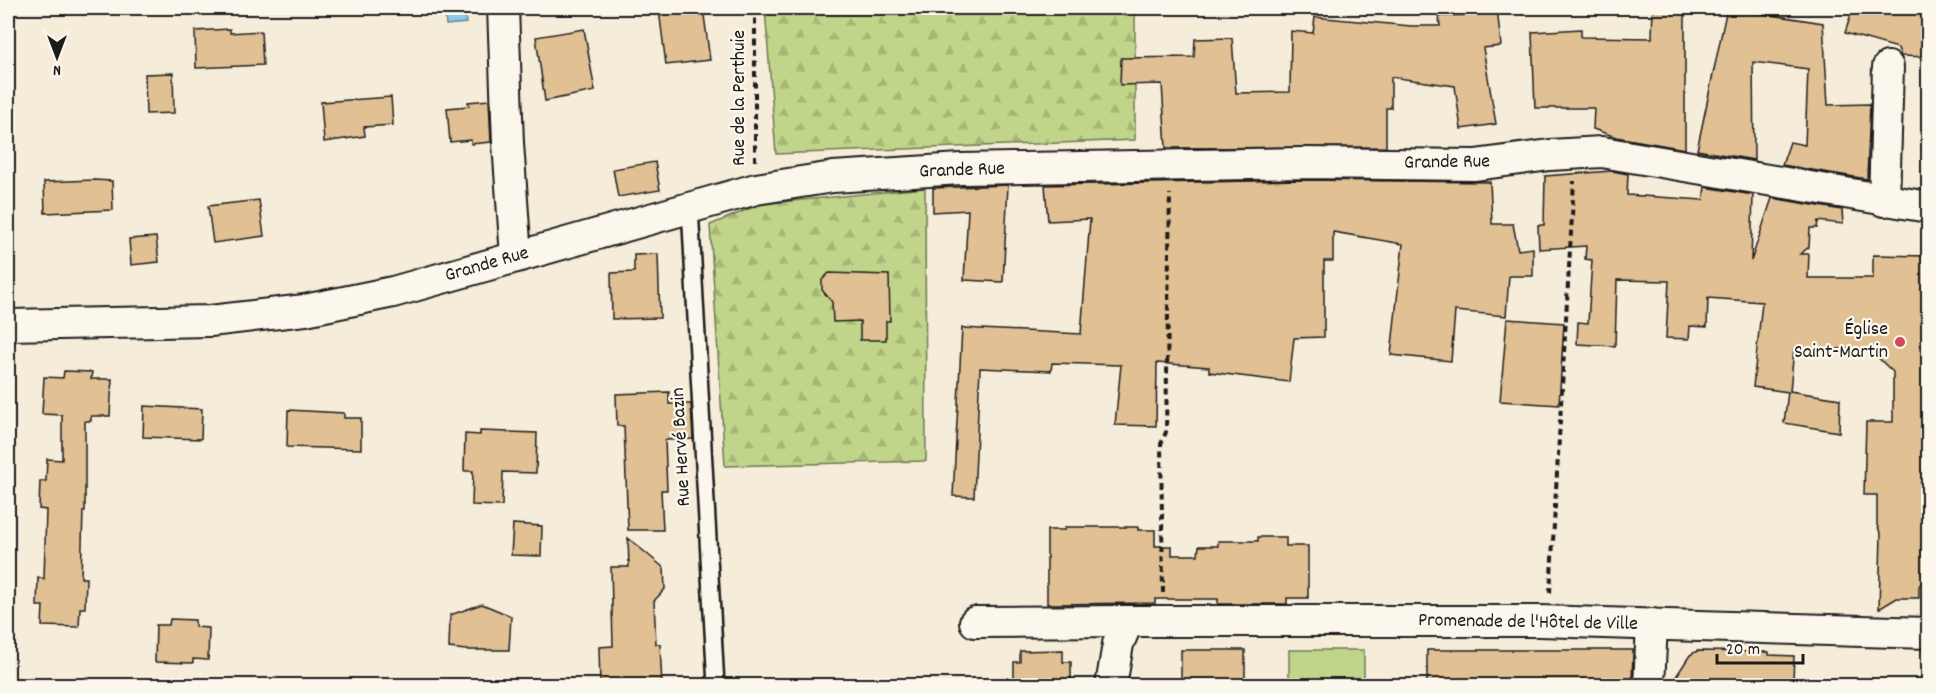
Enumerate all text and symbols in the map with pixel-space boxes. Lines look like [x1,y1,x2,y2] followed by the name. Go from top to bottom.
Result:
[27,27,87,87] north arrow
[726,30,754,166] street label: Rue de la Perthuie
[53,58,61,81] text: N
[1404,148,1490,178] street label: Grande Rue
[919,155,1006,186] street label: Grande Rue
[442,240,532,290] street label: Grande Rue
[1794,316,1888,367] place label: Église Saint-Martin
[1893,335,1907,349] marker: Église Saint-Martin
[665,387,699,507] street label: Rue Hervé Bazin
[1418,607,1638,639] street label: Promenade de l'Hôtel de Ville
[1717,627,1802,665] scale bar
[1726,638,1760,663] text: 20 m

